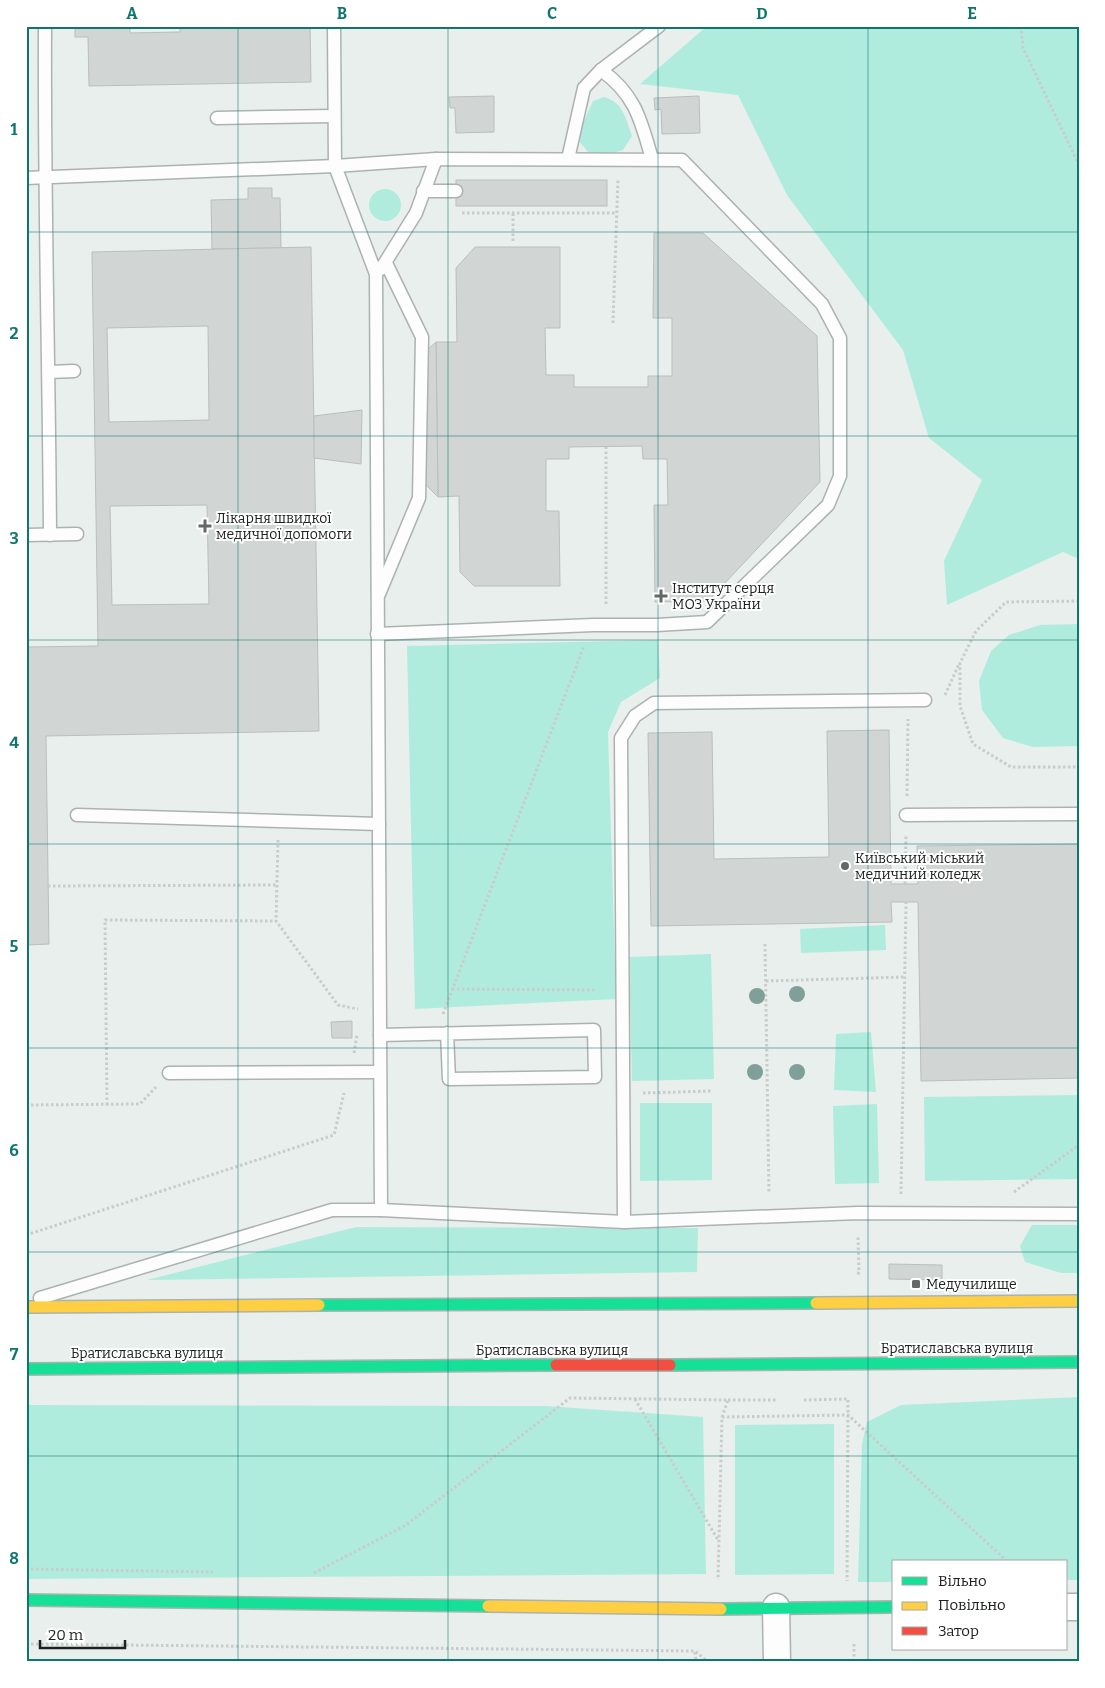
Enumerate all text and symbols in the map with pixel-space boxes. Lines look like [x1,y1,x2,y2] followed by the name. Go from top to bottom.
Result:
[126,4,138,23] text: A
[337,4,347,23] text: B
[547,4,557,23] text: C
[756,4,768,23] text: D
[967,4,977,23] text: E
[11,120,18,139] text: 1
[9,324,19,343] text: 2
[216,510,352,543] place label: Лікарня швидкої медичної допомоги
[198,519,212,533] marker: Лікарня швидкої медичної допомоги
[9,529,19,548] text: 3
[672,580,775,613] place label: Інститут серця МОЗ України
[654,589,668,603] marker: Інститут серця МОЗ України
[9,733,19,752] text: 4
[855,850,984,883] place label: Київський міський медичний коледж
[839,860,851,872] marker: Київський міський медичний коледж
[10,937,19,956] text: 5
[9,1141,19,1160] text: 6
[926,1276,1017,1293] place label: Медучилище
[910,1278,922,1290] marker: Медучилище
[881,1340,1034,1357] street label: Братиславська вулиця
[476,1342,629,1359] street label: Братиславська вулиця
[10,1345,19,1364] text: 7
[71,1345,224,1362] street label: Братиславська вулиця
[9,1549,19,1568] text: 8
[892,1560,1068,1650] legend
[938,1572,987,1590] text: Вільно
[938,1596,1006,1614] text: Повільно
[40,1618,125,1650] scale bar
[938,1622,979,1640] text: Затор
[48,1626,84,1644] text: 20 m

